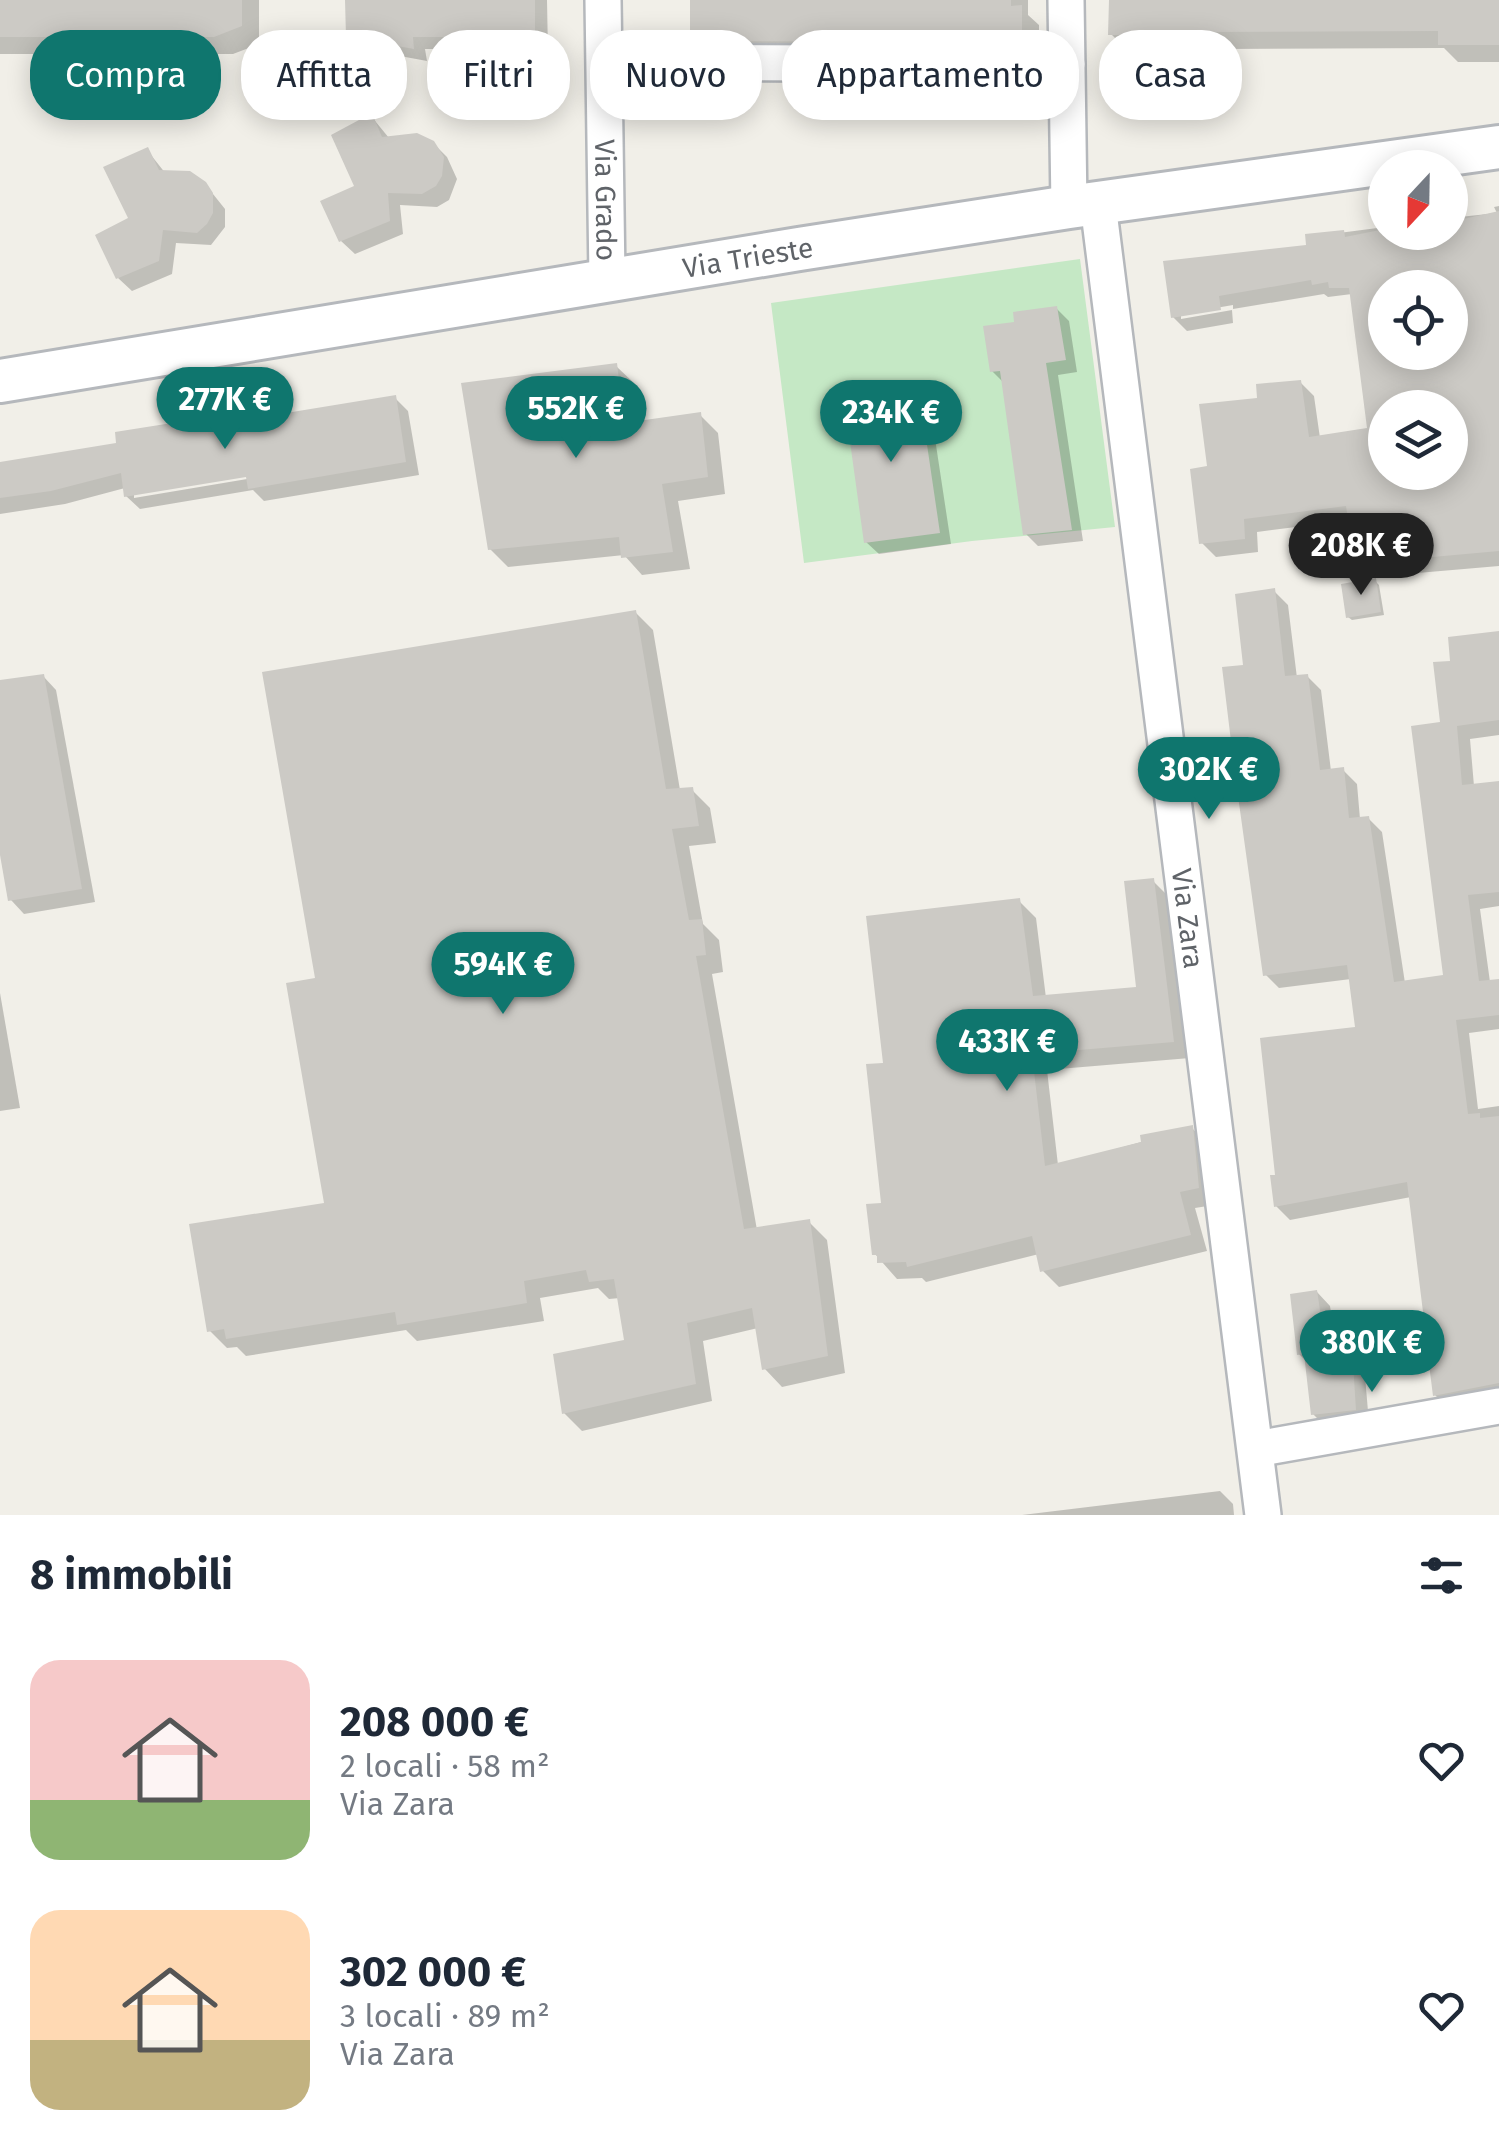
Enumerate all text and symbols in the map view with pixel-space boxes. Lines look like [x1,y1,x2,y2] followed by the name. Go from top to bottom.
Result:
[30,30,221,120] chip: Compra
[241,30,407,120] chip: Affitta
[427,30,570,120] chip: Filtri
[590,30,762,120] chip: Nuovo
[782,30,1079,120] chip: Appartamento
[1099,30,1242,120] chip: Casa
[588,139,623,261] street label: Via Grado
[1368,150,1468,250] north arrow
[1368,150,1468,490] map controls
[680,231,815,284] street label: Via Trieste
[1368,270,1468,370] button: locate
[144,367,306,452] pin: 277K €
[495,376,657,461] pin: 552K €
[179,380,271,418] text: 277K €
[810,380,972,465] pin: 234K €
[528,389,625,427] text: 552K €
[1368,390,1468,490] button: layers
[842,393,940,431] text: 234K €
[1280,513,1442,598] pin: 208K €
[1311,526,1411,564] text: 208K €
[1128,737,1290,822] pin: 302K €
[1160,750,1258,788] text: 302K €
[1165,866,1211,970] street label: Via Zara
[422,932,584,1017] pin: 594K €
[453,945,553,983] text: 594K €
[926,1009,1088,1094] pin: 433K €
[958,1022,1056,1060] text: 433K €
[1291,1310,1453,1395] pin: 380K €
[1322,1323,1422,1361] text: 380K €
[1414,1548,1469,1603] icon: filters
[30,1550,233,1600] text: 8 immobili
[340,1697,529,1747] text: 208 000 €
[110,1700,230,1820] icon: home
[1414,1733,1469,1788] icon: heart
[340,1747,550,1785] text: 2 locali · 58 m²
[340,1785,455,1823] text: Via Zara
[340,1947,526,1997] text: 302 000 €
[110,1950,230,2070] icon: home
[1414,1983,1469,2038] icon: heart
[340,1997,550,2035] text: 3 locali · 89 m²
[340,2035,455,2073] text: Via Zara

